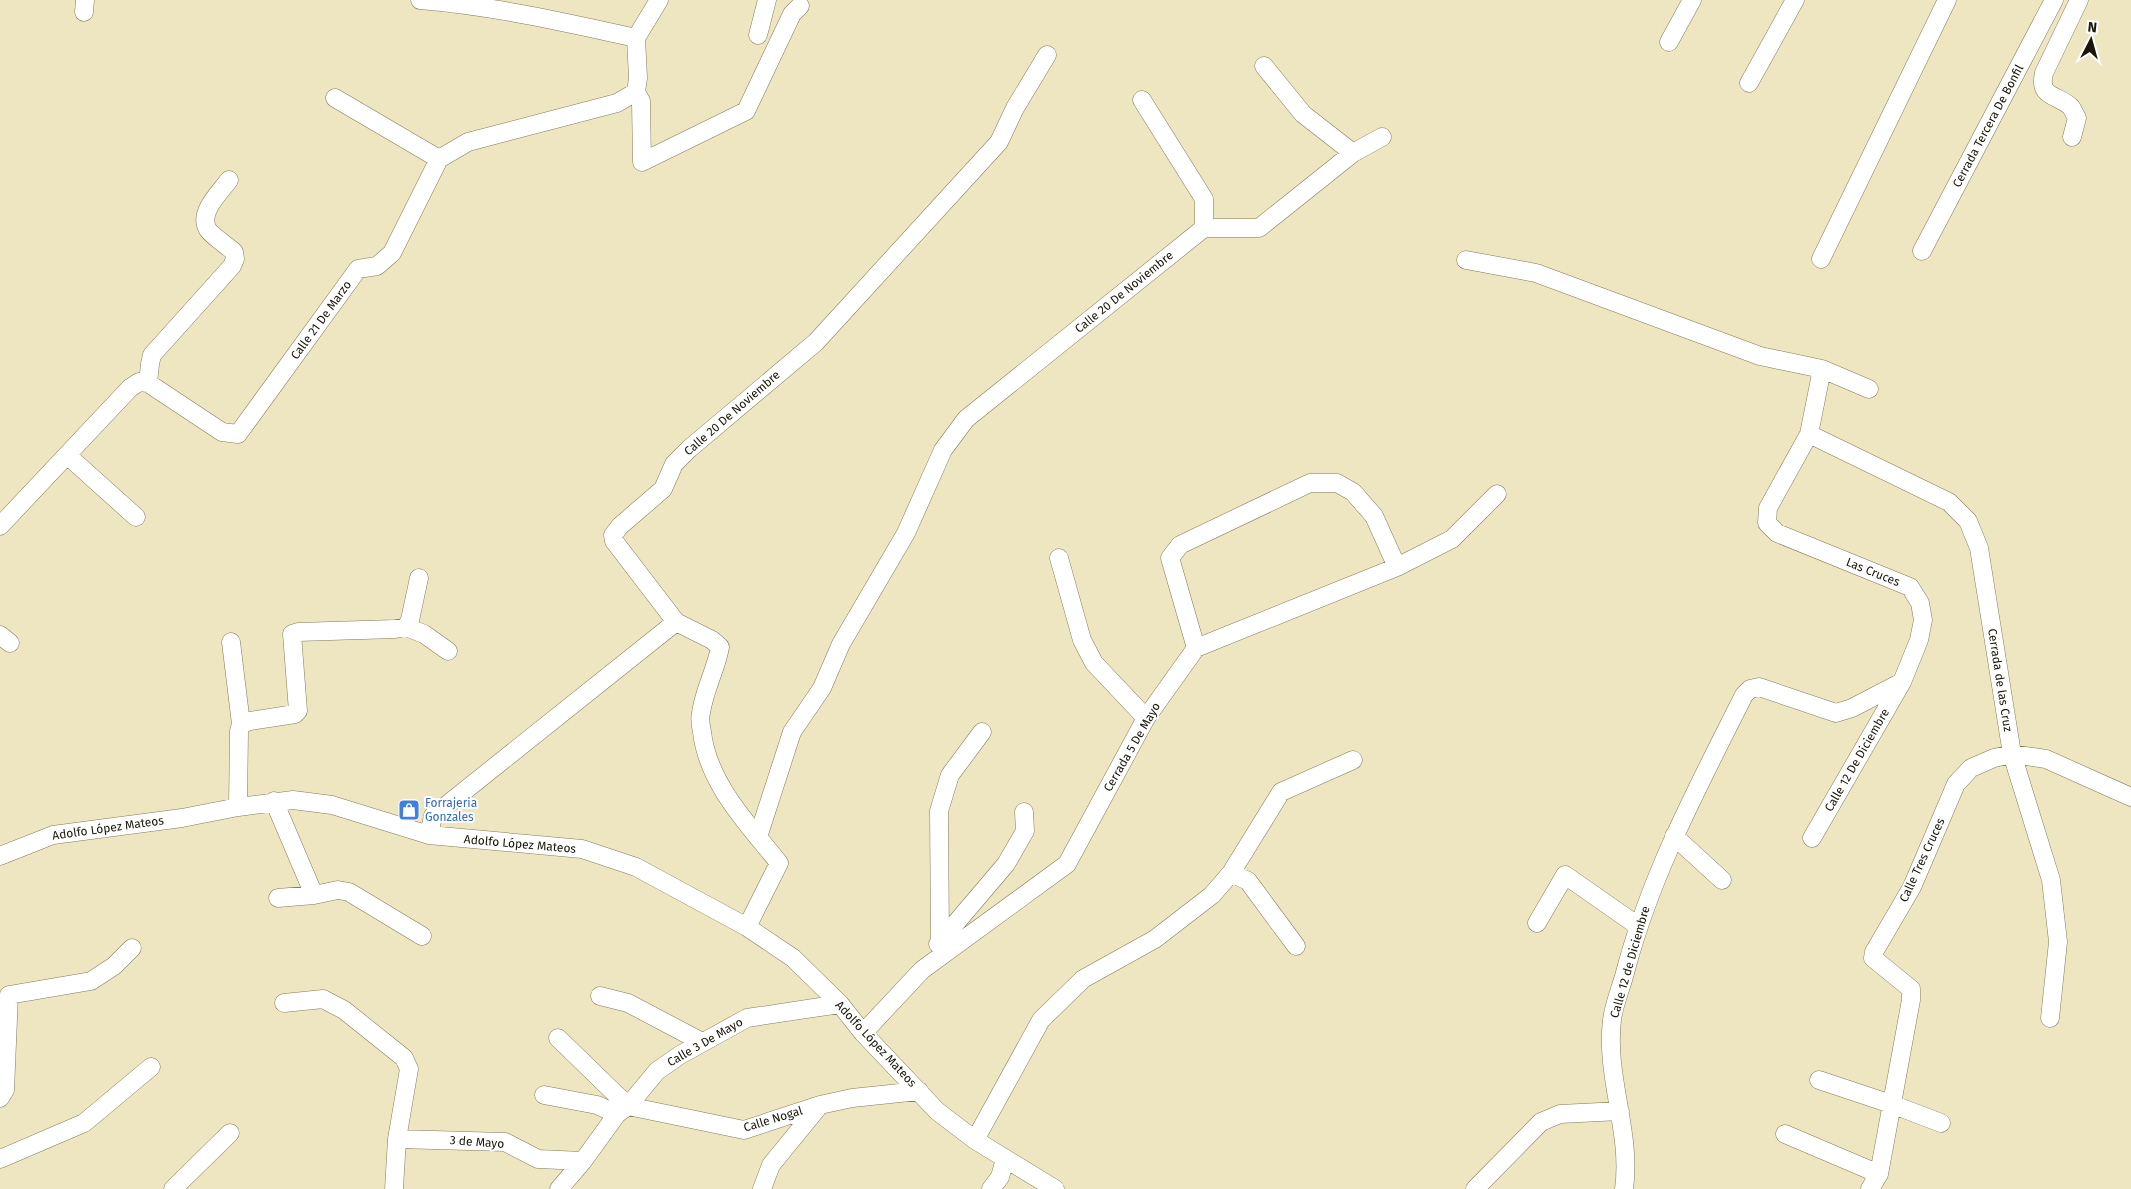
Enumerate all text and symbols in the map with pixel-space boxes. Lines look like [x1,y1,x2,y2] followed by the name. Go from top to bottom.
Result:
[2066,15,2116,65] north arrow
[2087,19,2098,37] text: N
[1950,62,2027,190] street label: Cerrada Tercera De Bonfil
[1072,248,1176,336] street label: Calle 20 De Noviembre
[288,278,354,362] street label: Calle 21 De Marzo
[681,368,783,458] street label: Calle 20 De Noviembre
[1844,555,1902,589] street label: Las Cruces
[1985,627,2015,733] street label: Cerrada de las Cruz
[1101,700,1163,794] street label: Cerrada 5 De Mayo
[1822,706,1892,814] street label: Calle 12 De Diciembre
[425,796,477,824] place label: Forrajeria Gonzales
[397,798,421,822] shop icon: Forrajeria Gonzales
[51,813,165,843] street label: Adolfo López Mateos
[1896,815,1948,904] street label: Calle Tres Cruces
[463,832,577,856] street label: Adolfo López Mateos
[1607,904,1653,1020] street label: Calle 12 de Diciembre
[833,998,920,1090] street label: Adolfo López Mateos
[665,1015,745,1069] street label: Calle 3 De Mayo
[742,1103,805,1135] street label: Calle Nogal
[449,1133,505,1151] street label: 3 de Mayo

